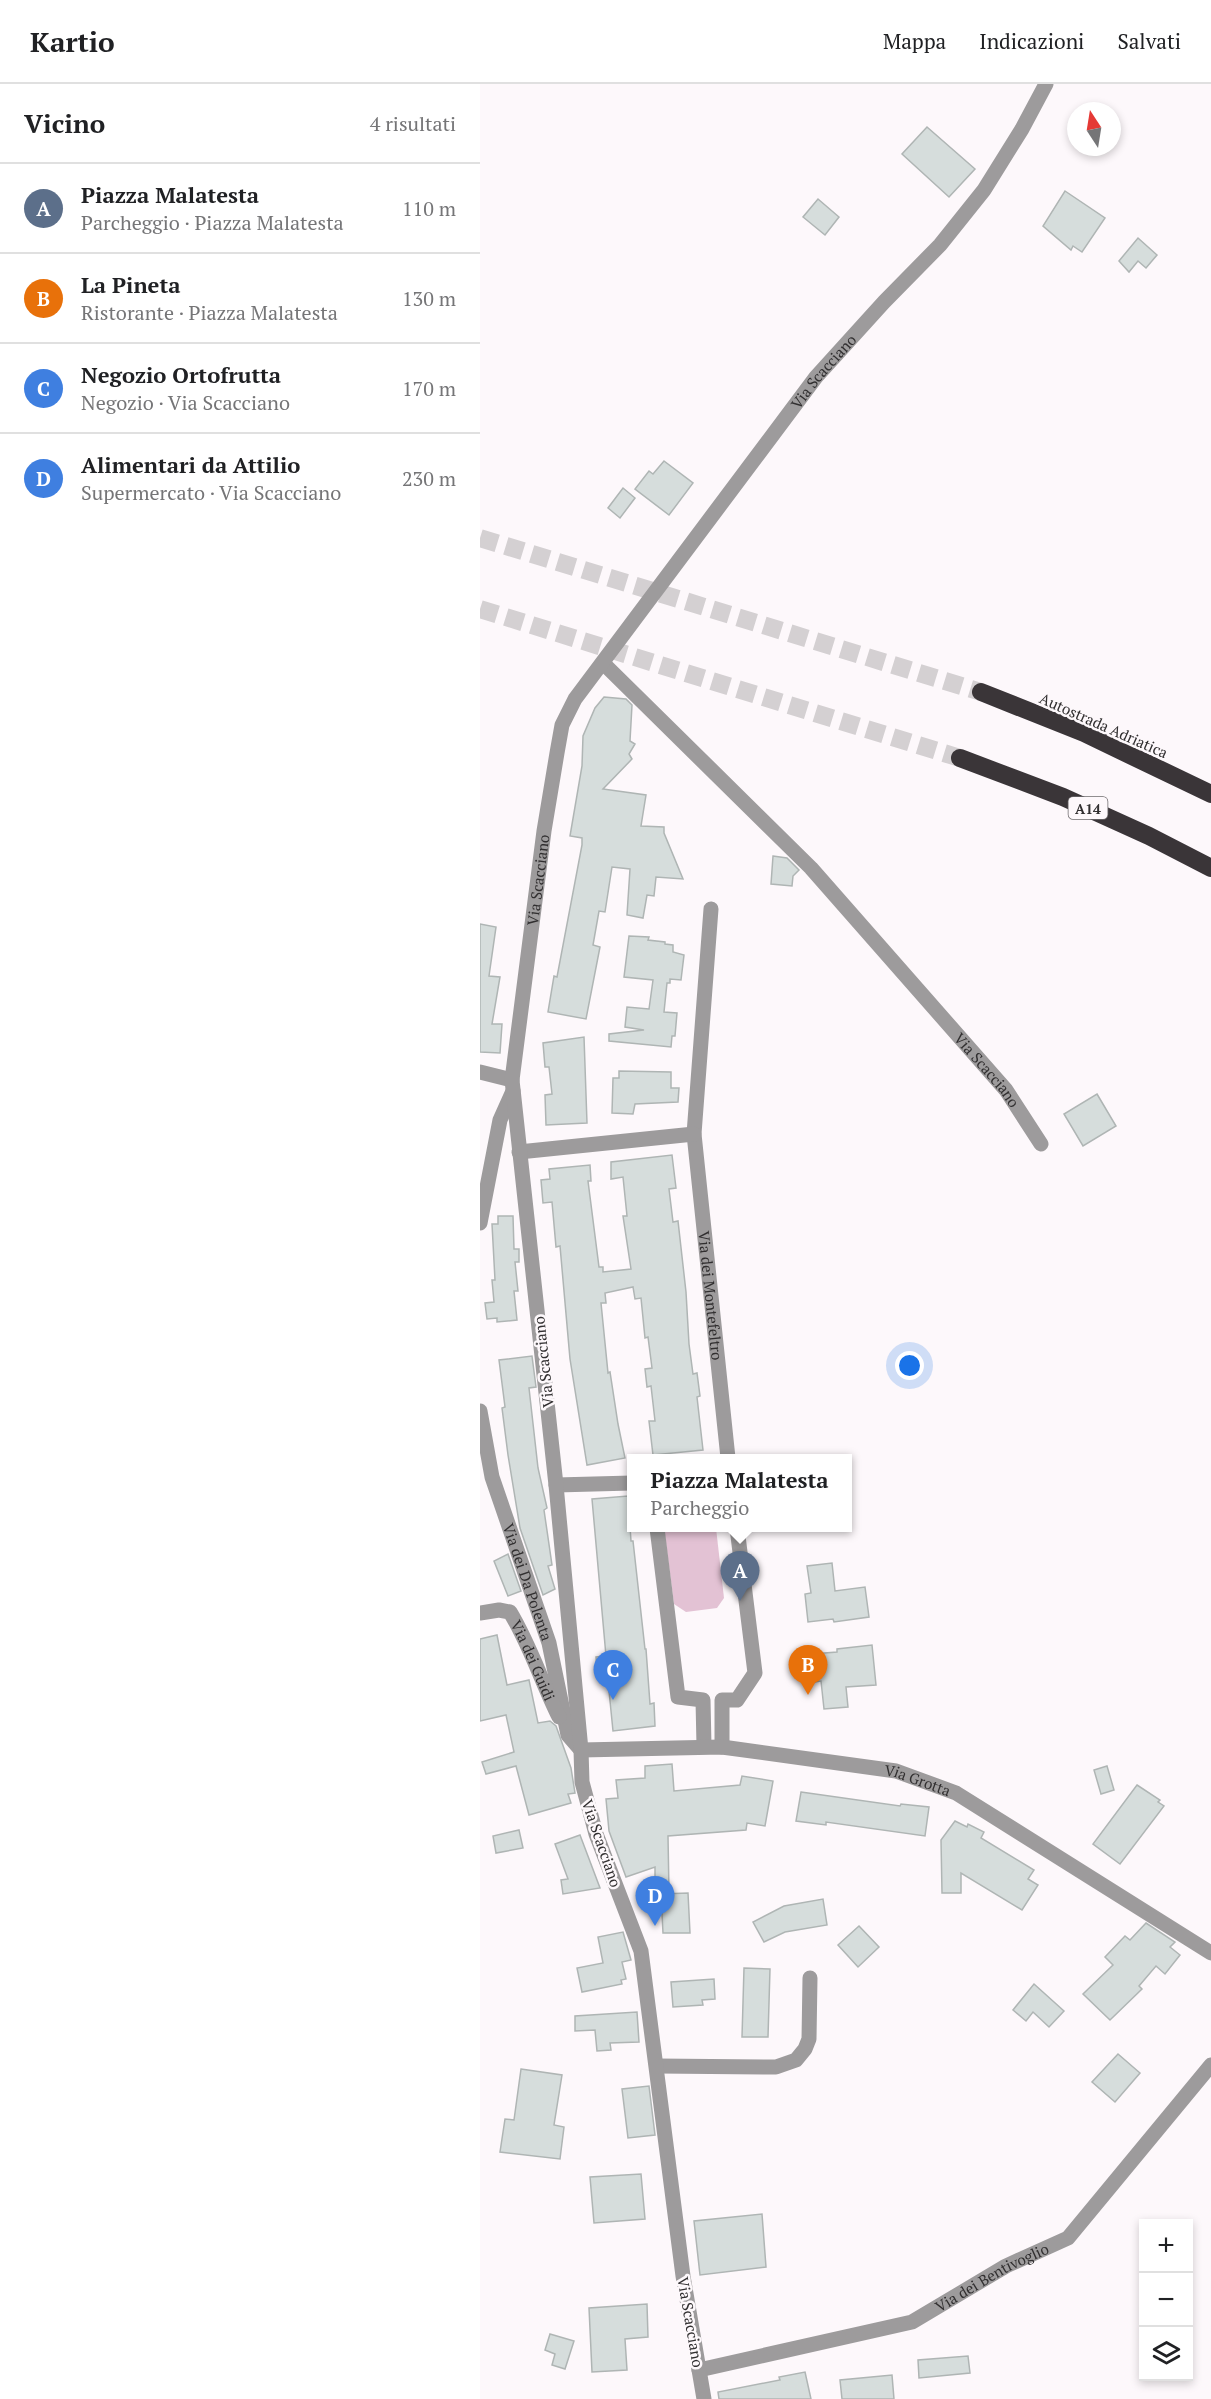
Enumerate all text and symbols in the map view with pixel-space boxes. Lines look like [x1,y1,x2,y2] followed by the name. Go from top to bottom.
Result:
[30,23,115,60] text: Kartio
[883,27,946,55] text: Mappa
[979,27,1084,55] text: Indicazioni
[1117,27,1181,55] text: Salvati
[1067,102,1121,156] north arrow
[24,106,105,140] text: Vicino
[370,110,456,137] text: 4 risultati
[81,180,259,209] text: Piazza Malatesta
[36,195,51,222] text: A
[402,195,456,222] text: 110 m
[81,209,344,236] text: Parcheggio · Piazza Malatesta
[81,270,180,299] text: La Pineta
[37,285,50,312] text: B
[402,285,456,312] text: 130 m
[81,299,338,326] text: Ristorante · Piazza Malatesta
[786,330,860,413] street label: Via Scacciano
[81,360,281,389] text: Negozio Ortofrutta
[37,375,50,402] text: C
[402,375,456,402] text: 170 m
[81,389,290,416] text: Negozio · Via Scacciano
[81,450,300,479] text: Alimentari da Attilio
[36,465,51,492] text: D
[402,465,456,492] text: 230 m
[81,479,341,506] text: Supermercato · Via Scacciano
[1037,688,1172,762] street label: Autostrada Adriatica
[1068,797,1108,819] road number: A14
[522,833,553,927] street label: Via Scacciano
[950,1028,1024,1111] street label: Via Scacciano
[694,1230,728,1361] street label: Via dei Montefeltro
[528,1315,558,1409] street label: Via Scacciano
[895,1351,924,1380] your location
[627,1454,852,1532] popup
[651,1465,828,1494] text: Piazza Malatesta
[651,1494,749,1521] text: Parcheggio
[499,1521,558,1644] street label: Via dei Da Polenta
[720,1552,760,1601] pin: A
[506,1616,560,1704] street label: Via dei Guidi
[788,1646,828,1695] pin: B
[594,1650,632,1700] pin: C
[884,1760,954,1800] street label: Via Grotta
[578,1796,626,1890] street label: Via Scacciano
[636,1876,675,1926] pin: D
[1139,2219,1193,2381] map controls
[1139,2219,1193,2273] button: +
[931,2238,1052,2316] street label: Via dei Bentivoglio
[1139,2273,1193,2327] button: −
[673,2275,709,2369] street label: Via Scacciano
[1139,2327,1193,2381] button: layers

